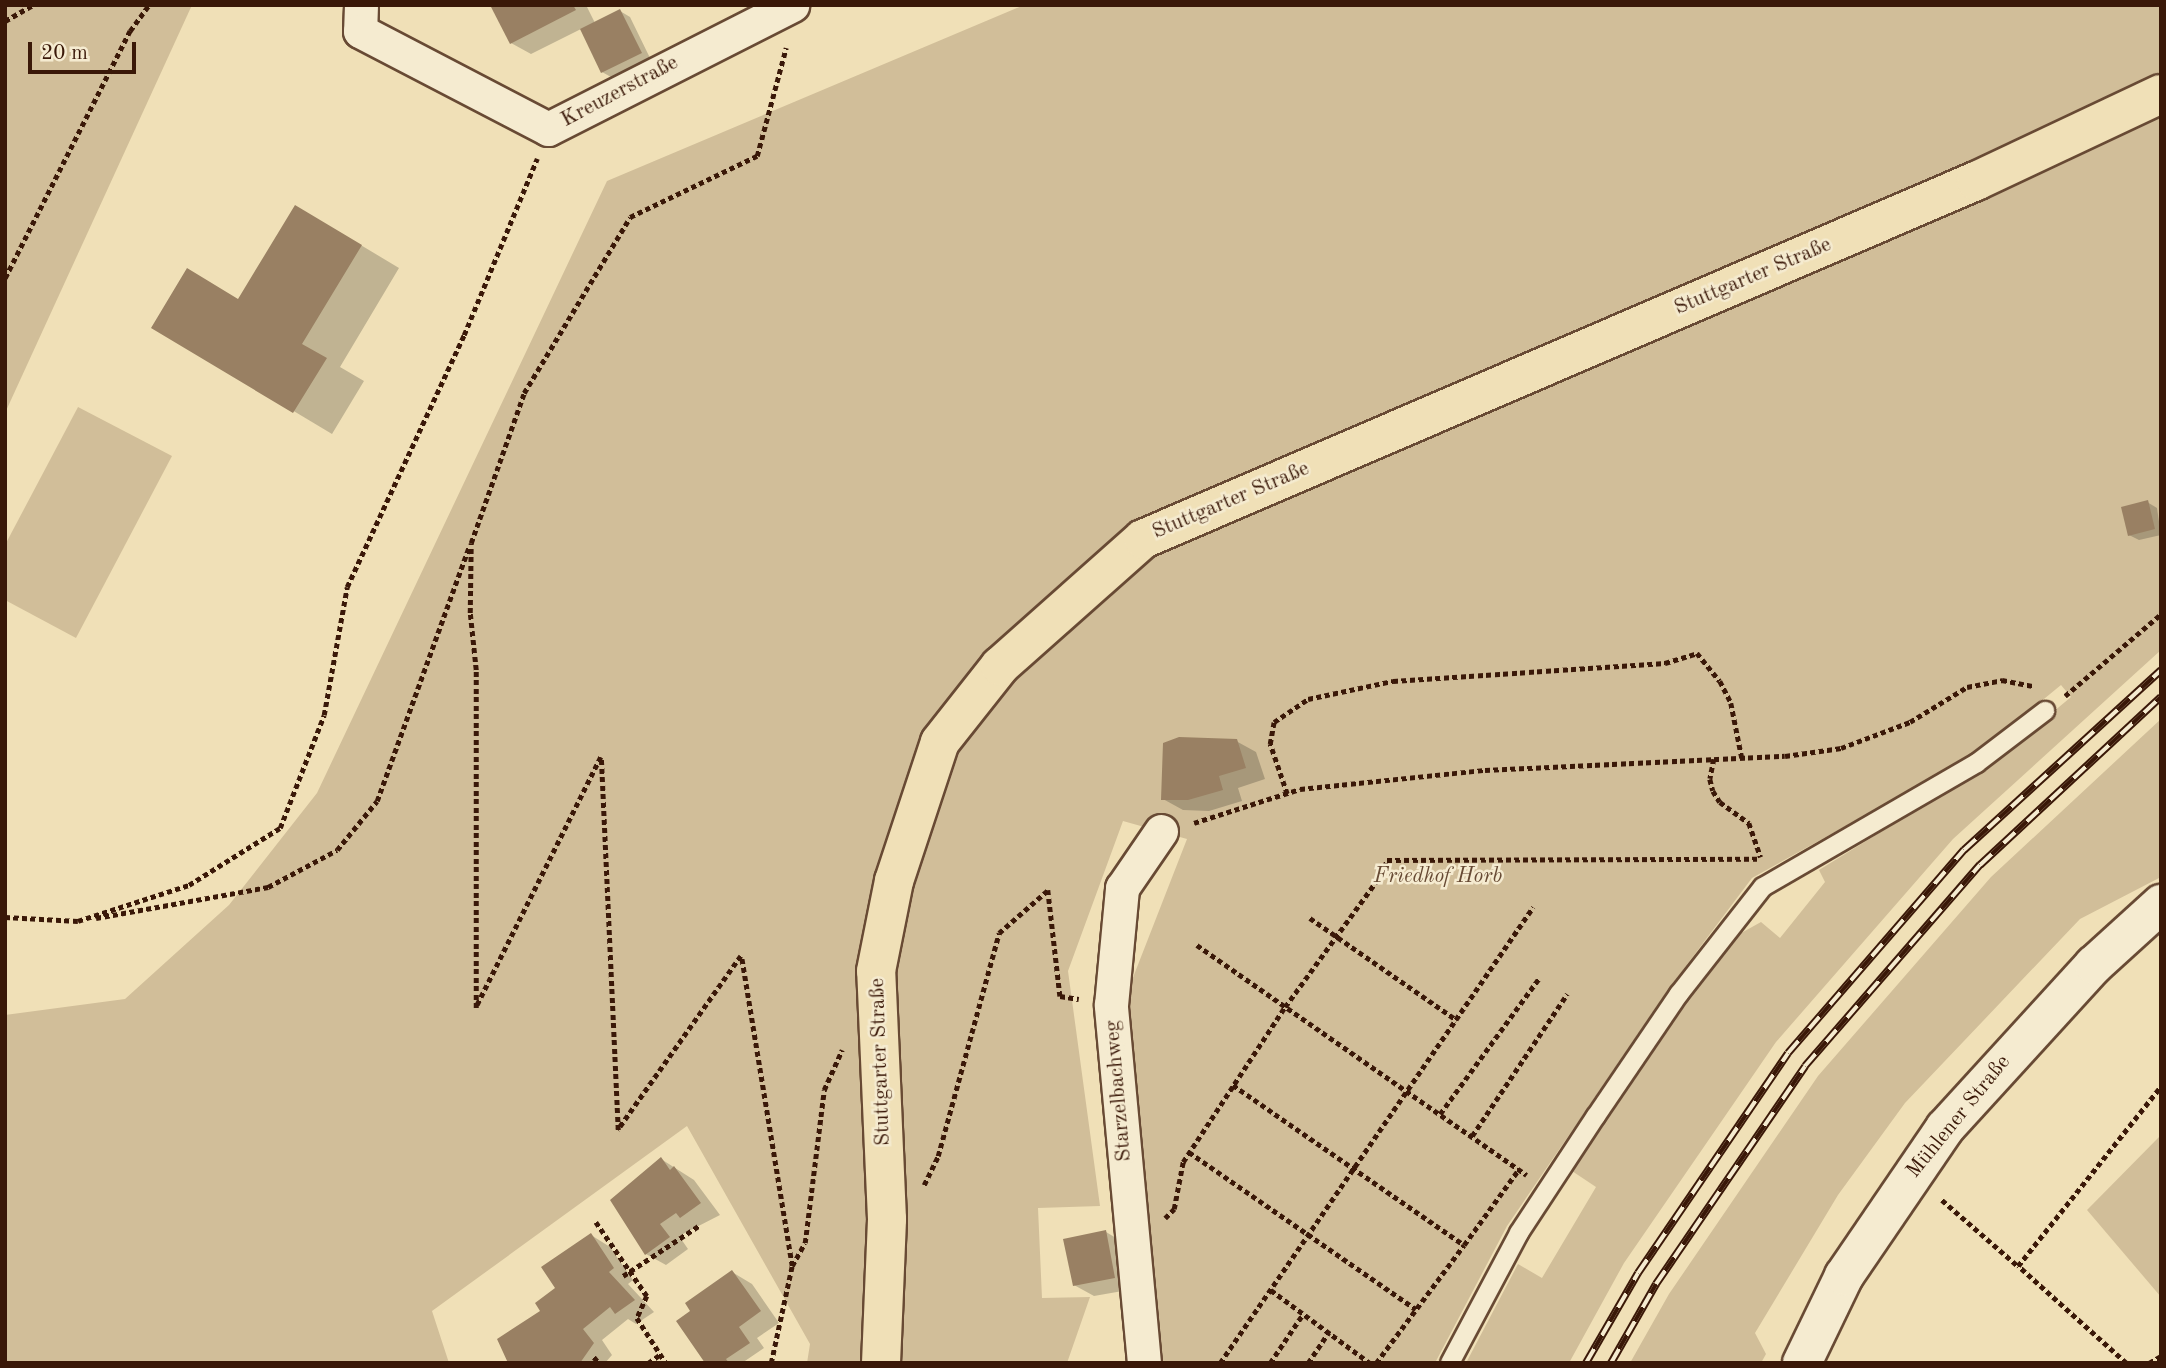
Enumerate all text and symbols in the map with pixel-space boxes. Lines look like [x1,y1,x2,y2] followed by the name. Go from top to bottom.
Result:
[32,28,140,72] scale bar
[41,43,88,64] text: 20 m
[557,51,683,133] street label: Kreuzerstraße
[1671,233,1835,321] street label: Stuttgarter Straße
[1149,457,1313,545] street label: Stuttgarter Straße
[1374,864,1502,890] park label: Friedhof Horb
[865,978,897,1146] street label: Stuttgarter Straße
[1100,1019,1138,1163] street label: Starzelbachweg
[1902,1050,2016,1184] street label: Mühlener Straße

